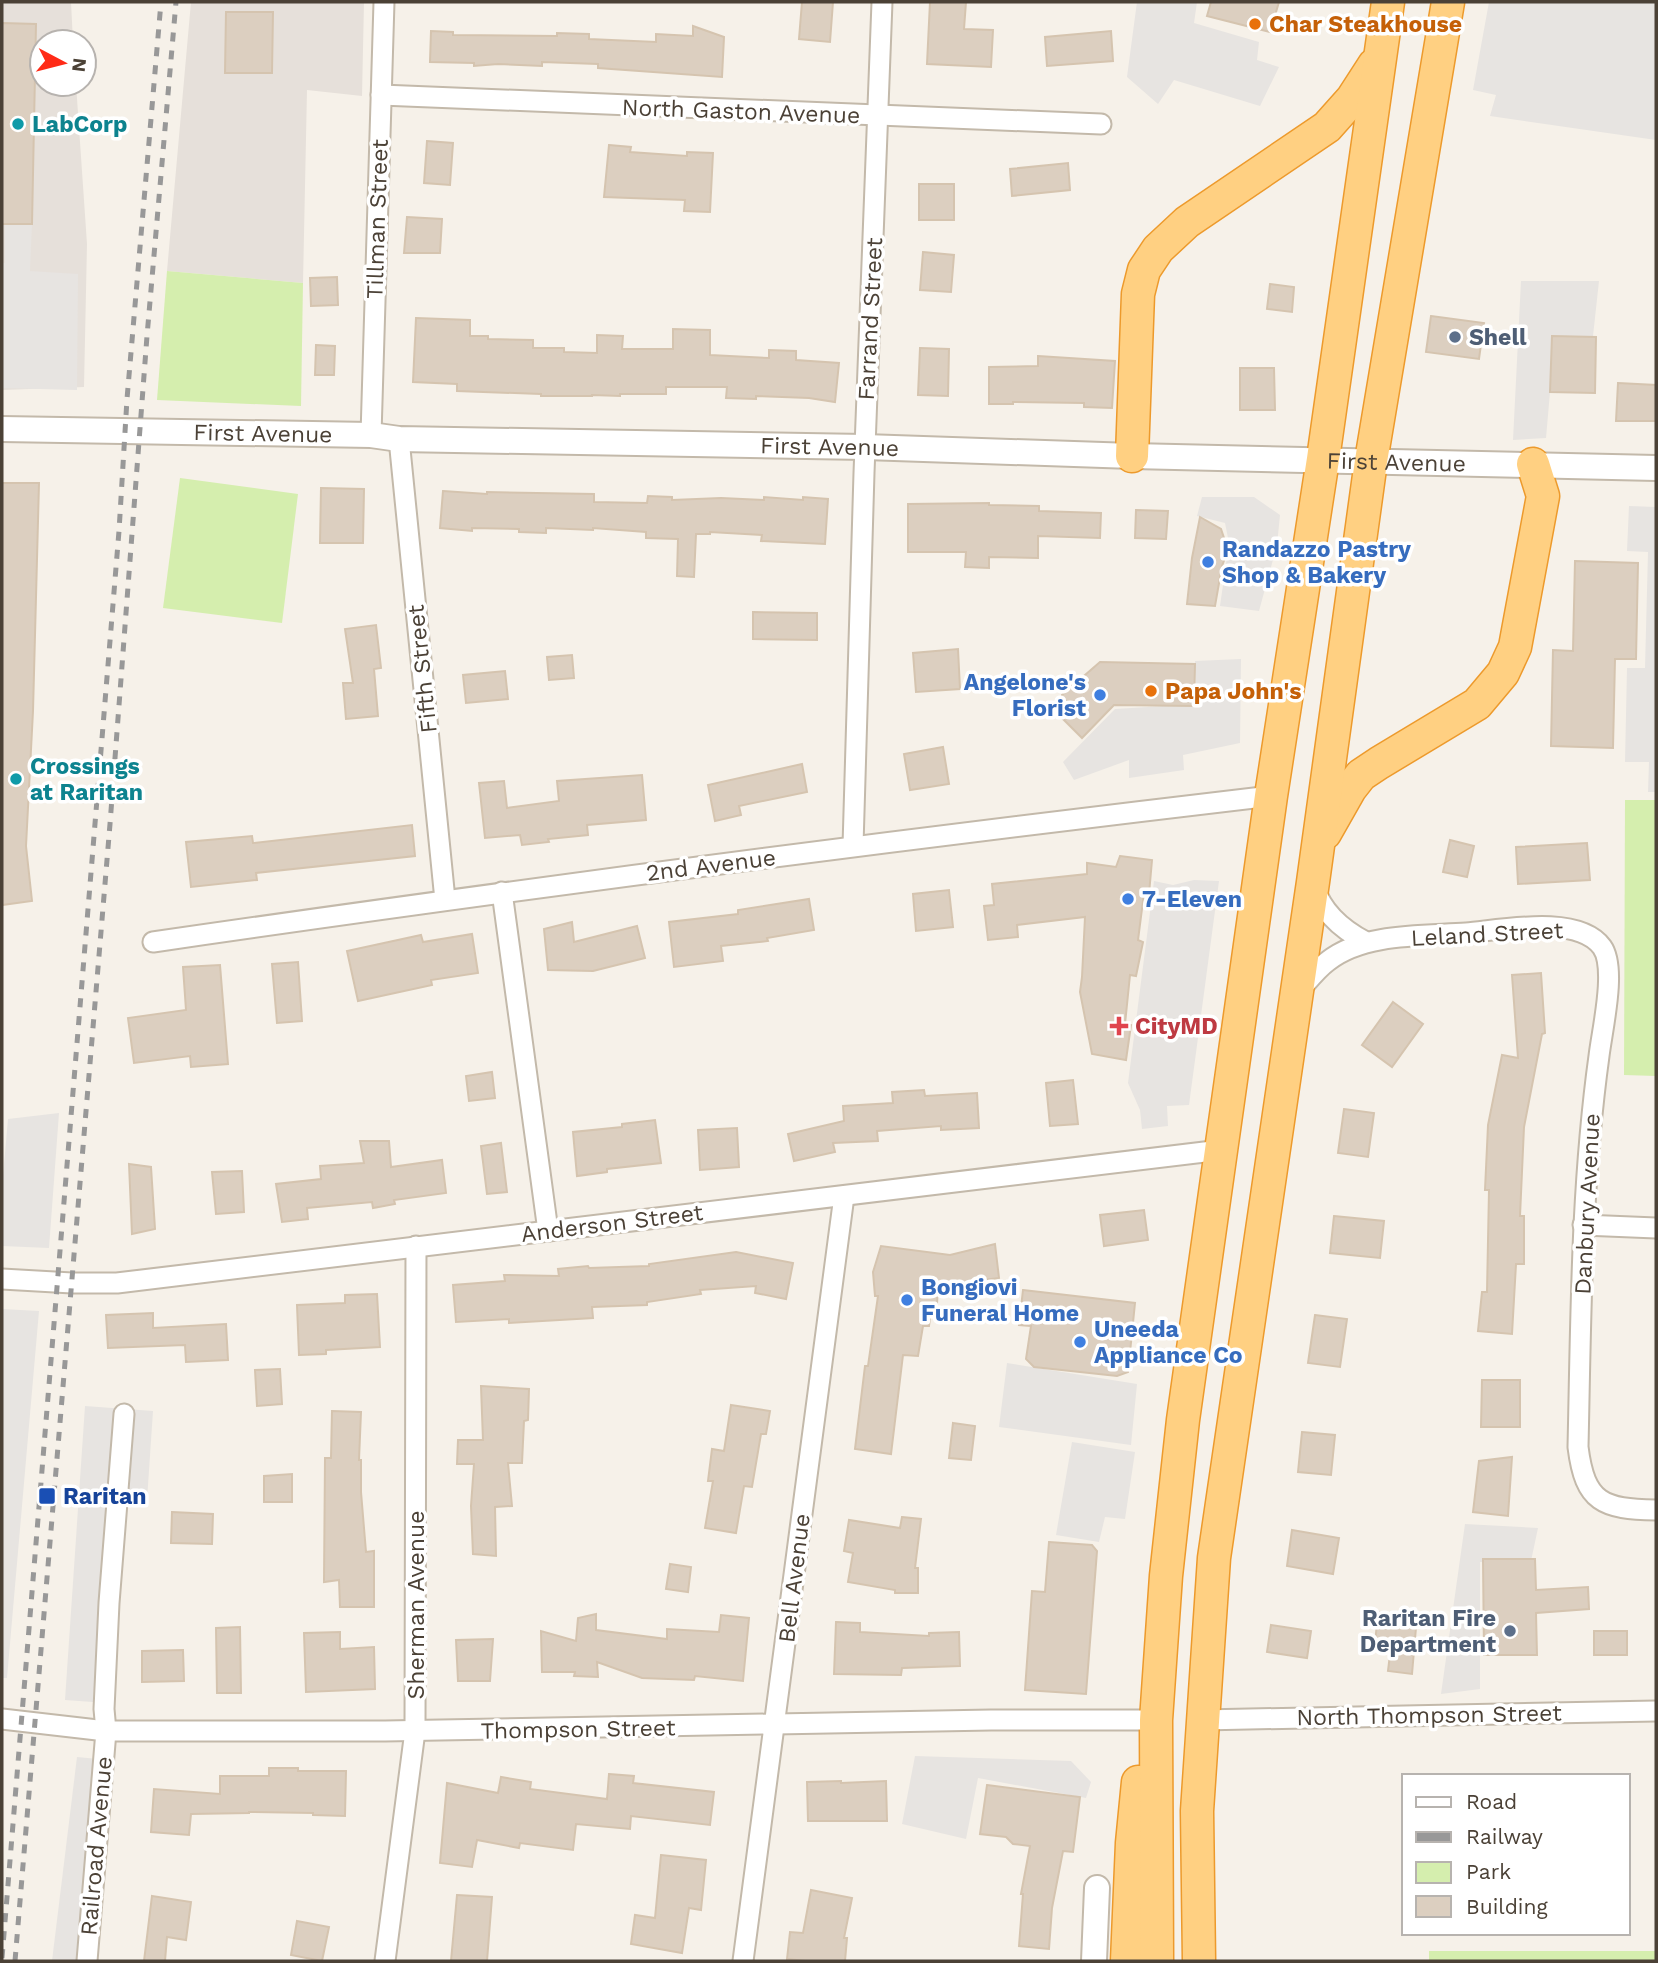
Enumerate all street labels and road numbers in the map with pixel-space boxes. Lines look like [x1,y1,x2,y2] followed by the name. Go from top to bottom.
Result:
[621,94,861,129] street label: North Gaston Avenue
[361,138,394,299] street label: Tillman Street
[853,237,888,401] street label: Farrand Street
[193,419,333,448] street label: First Avenue
[760,432,900,462] street label: First Avenue
[1326,447,1466,478] street label: First Avenue
[402,603,443,734] street label: Fifth Street
[645,844,777,887] street label: 2nd Avenue
[1410,917,1564,952] street label: Leland Street
[1569,1113,1606,1295] street label: Danbury Avenue
[519,1199,705,1248] street label: Anderson Street
[403,1510,430,1700] street label: Sherman Avenue
[773,1512,816,1644] street label: Bell Avenue
[1296,1700,1562,1731] street label: North Thompson Street
[480,1714,676,1745] street label: Thompson Street
[75,1755,118,1937] street label: Railroad Avenue

